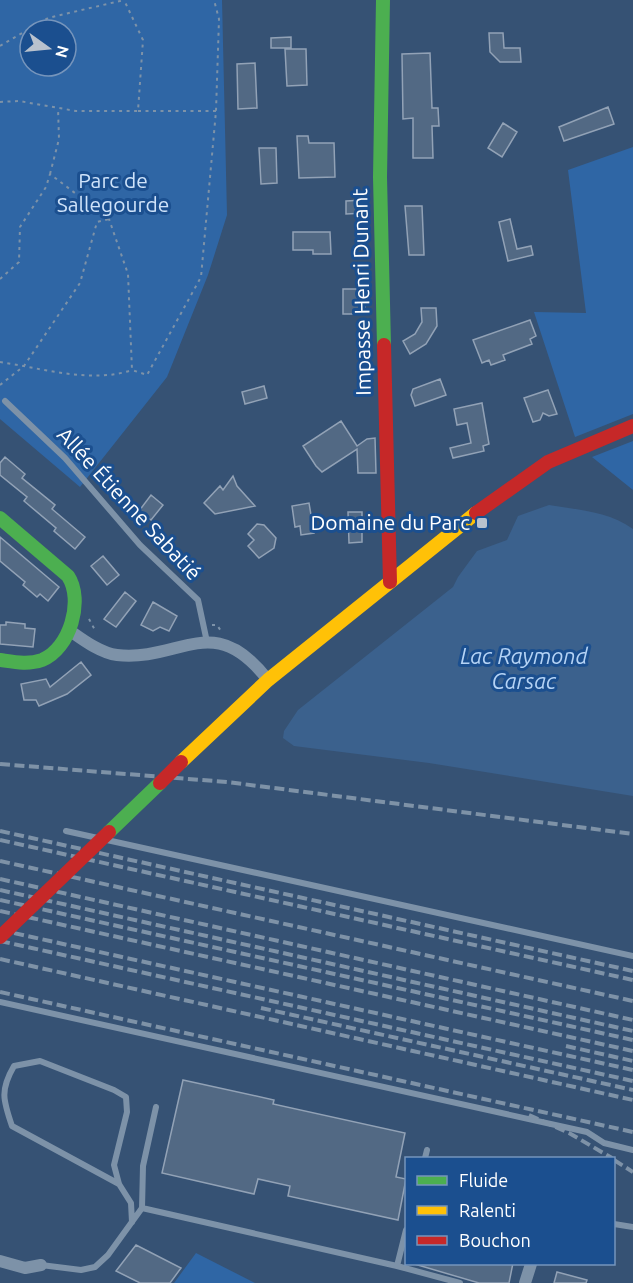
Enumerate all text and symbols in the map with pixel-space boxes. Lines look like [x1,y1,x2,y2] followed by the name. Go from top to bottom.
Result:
[18,18,78,78] north arrow
[52,44,73,60] text: N
[57,168,169,216] park label: Parc de Sallegourde
[347,188,375,396] street label: Impasse Henri Dunant
[53,422,207,584] street label: Allée Étienne Sabatié
[311,510,470,534] place label: Domaine du Parc
[475,516,489,530] marker: Domaine du Parc
[460,643,588,693] water label: Lac Raymond Carsac
[405,1157,615,1265] legend
[459,1170,508,1190] text: Fluide
[459,1200,516,1220] text: Ralenti
[459,1230,531,1250] text: Bouchon

